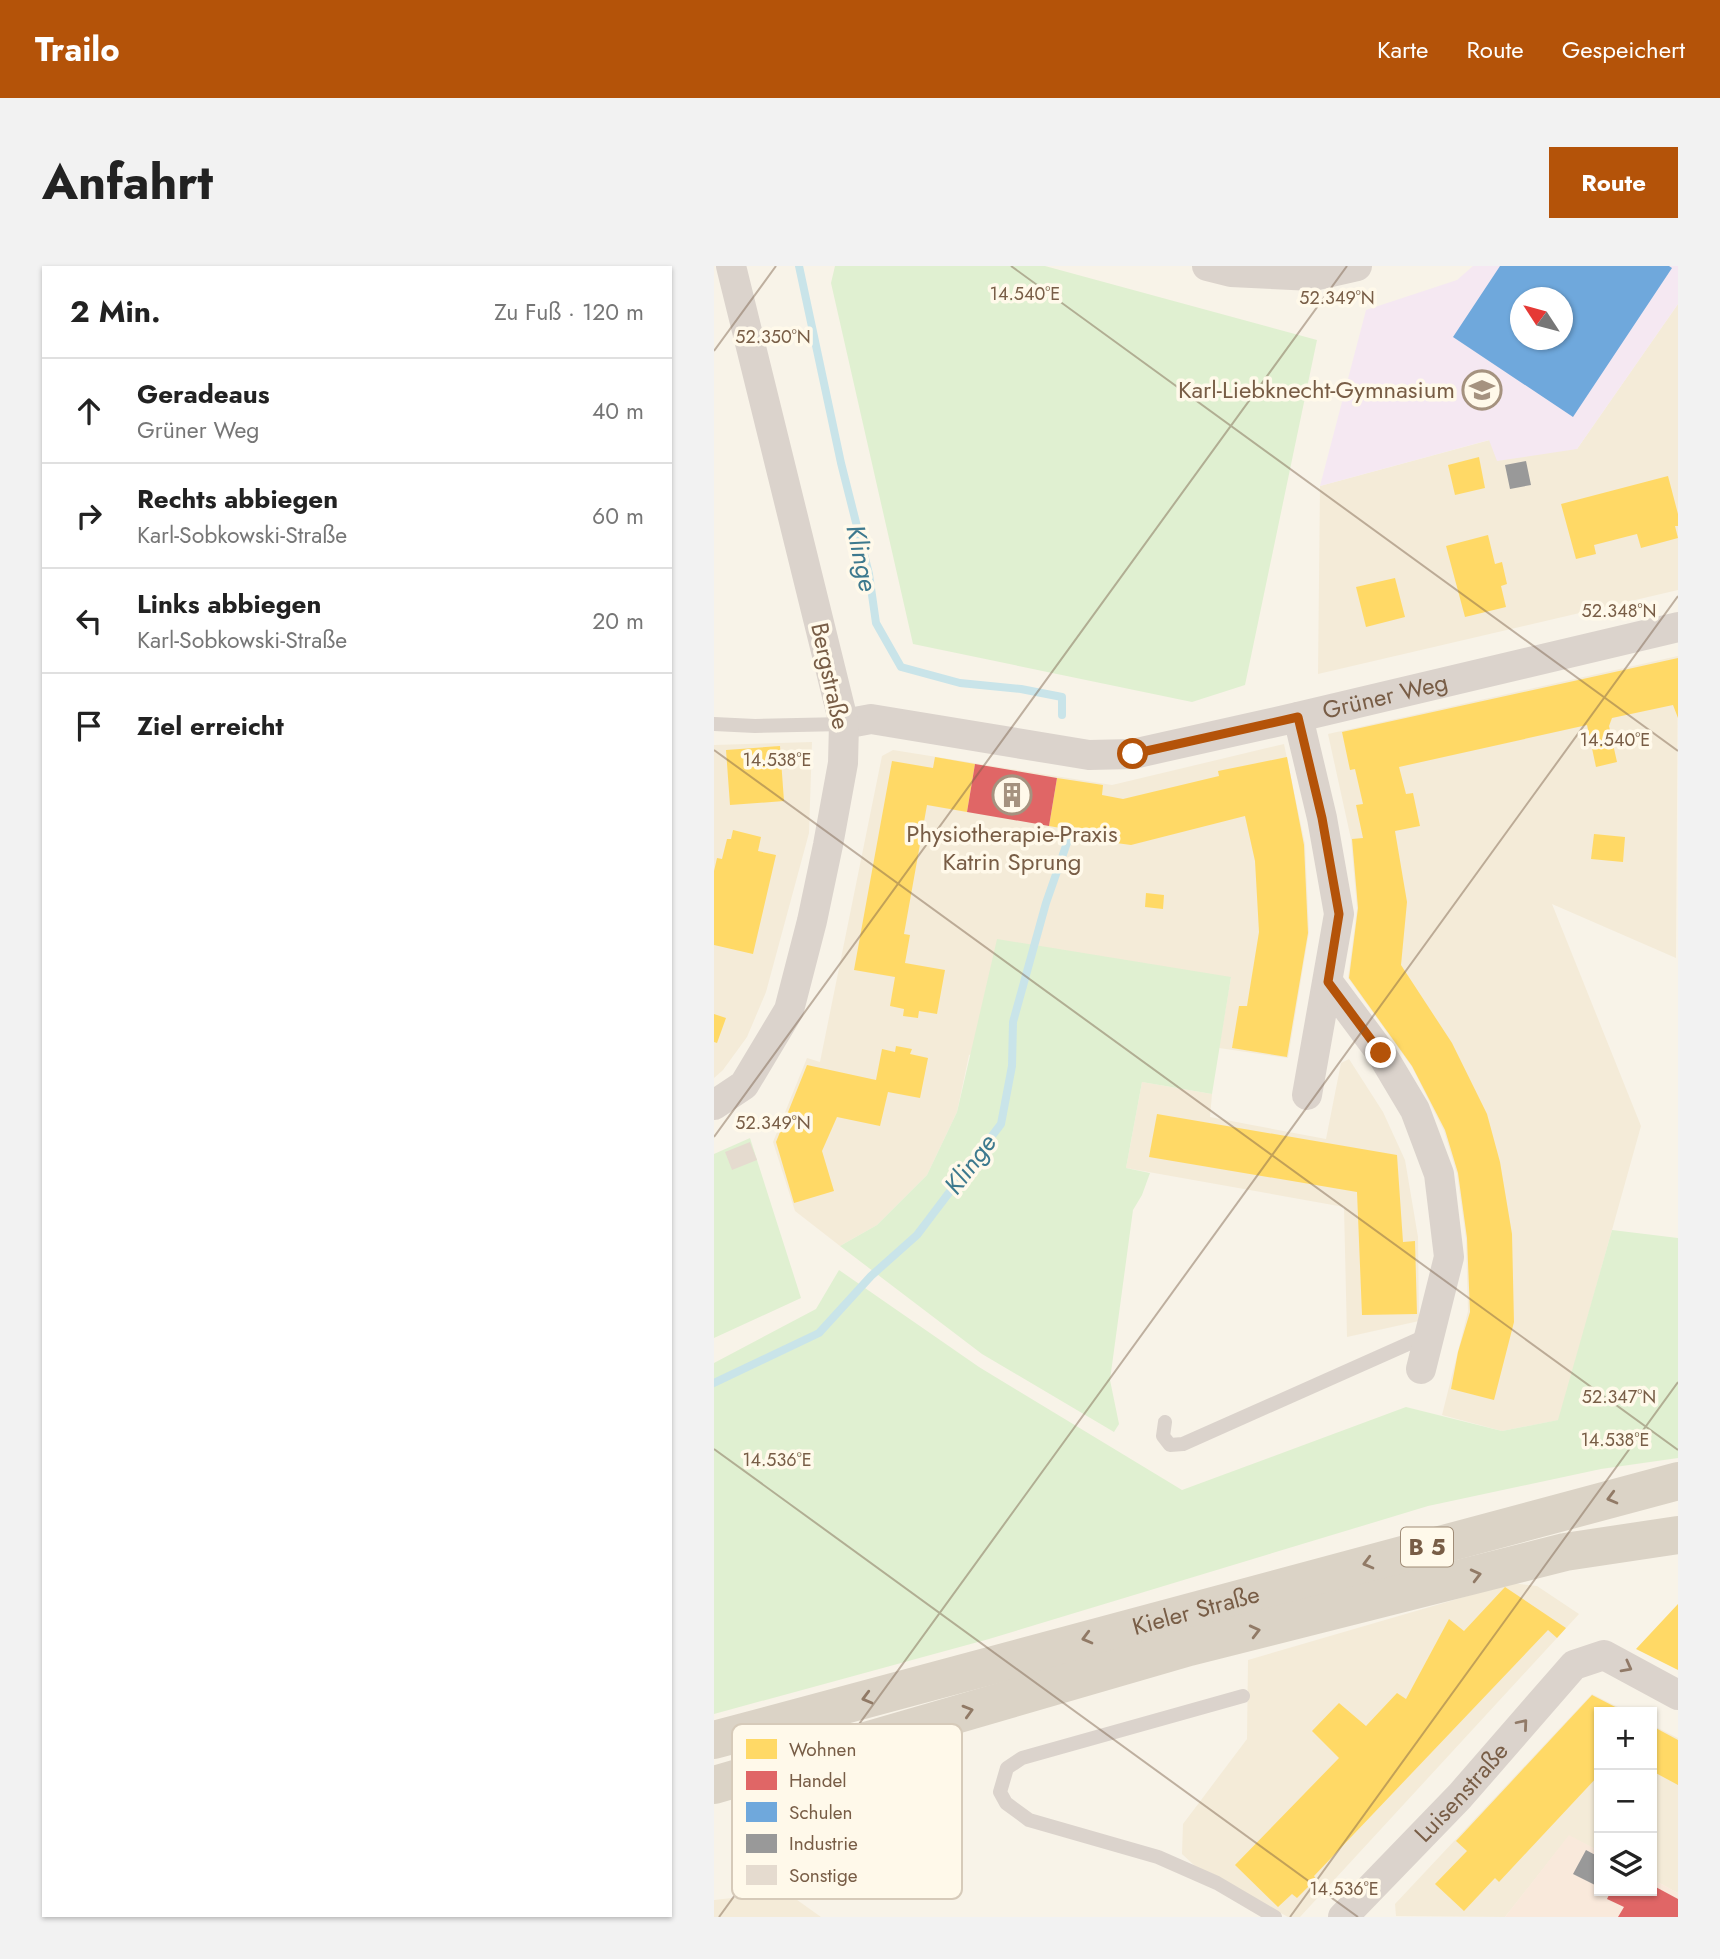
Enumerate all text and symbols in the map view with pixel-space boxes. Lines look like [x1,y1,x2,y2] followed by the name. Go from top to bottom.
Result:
[35,26,120,73] text: Trailo
[1377,32,1428,67] text: Karte
[1466,32,1524,67] text: Route
[1562,32,1685,67] text: Gespeichert
[42,147,213,217] text: Anfahrt
[1549,147,1678,218] button: Route
[990,281,1060,307] text: 14.540°E
[1299,285,1375,311] text: 52.349°N
[1510,287,1573,350] north arrow
[70,290,161,333] text: 2 Min.
[494,295,644,329] text: Zu Fuß · 120 m
[735,324,811,350] text: 52.350°N
[1461,369,1503,411] school or university icon: Karl-Liebknecht-Gymnasium
[1178,372,1455,407] place label: Karl-Liebknecht-Gymnasium
[137,375,270,413] text: Geradeaus
[70,392,108,430] icon: ahead
[592,394,644,428] text: 40 m
[137,413,259,447] text: Grüner Weg
[137,480,338,518] text: Rechts abbiegen
[70,497,108,535] icon: right
[592,499,644,533] text: 60 m
[137,518,347,552] text: Karl-Sobkowski-Straße
[836,521,888,595] water label: Klinge
[137,585,321,623] text: Links abbiegen
[1582,598,1656,624] text: 52.348°N
[70,602,108,640] icon: left
[592,604,644,638] text: 20 m
[802,619,859,733] street label: Bergstraße
[137,623,347,657] text: Karl-Sobkowski-Straße
[1319,664,1451,728] street label: Grüner Weg
[70,707,108,745] icon: arrive
[137,707,284,745] text: Ziel erreicht
[1580,727,1650,753] text: 14.540°E
[1117,738,1148,769] route start
[743,747,811,773] text: 14.538°E
[991,774,1033,816] building icon: Physiotherapie-Praxis Katrin Sprung
[906,816,1118,879] place label: Physiotherapie-Praxis Katrin Sprung
[1365,1037,1396,1068] route end
[735,1110,811,1136] text: 52.349°N
[935,1126,1005,1202] water label: Klinge
[1582,1384,1656,1410] text: 52.347°N
[1581,1427,1649,1453] text: 14.538°E
[742,1447,812,1473] text: 14.536°E
[1606,1490,1618,1504] one-way arrow
[1401,1528,1453,1566] road number: B 5
[1363,1555,1375,1569] one-way arrow
[1470,1569,1482,1583] one-way arrow
[1128,1576,1263,1644] street label: Kieler Straße
[1249,1625,1261,1639] one-way arrow
[1081,1630,1093,1645] one-way arrow
[1620,1659,1632,1673] one-way arrow
[861,1690,873,1704] one-way arrow
[962,1705,974,1720] one-way arrow
[1594,1707,1657,1896] map controls
[1594,1707,1657,1770] button: +
[1515,1719,1527,1732] one-way arrow
[732,1724,962,1899] legend
[1406,1734,1516,1850] street label: Luisenstraße
[789,1736,856,1763] text: Wohnen
[789,1767,847,1794] text: Handel
[1594,1770,1657,1833] button: −
[789,1799,853,1826] text: Schulen
[789,1830,858,1857] text: Industrie
[1594,1833,1657,1896] button: layers
[789,1862,858,1889] text: Sonstige
[1309,1876,1379,1902] text: 14.536°E

